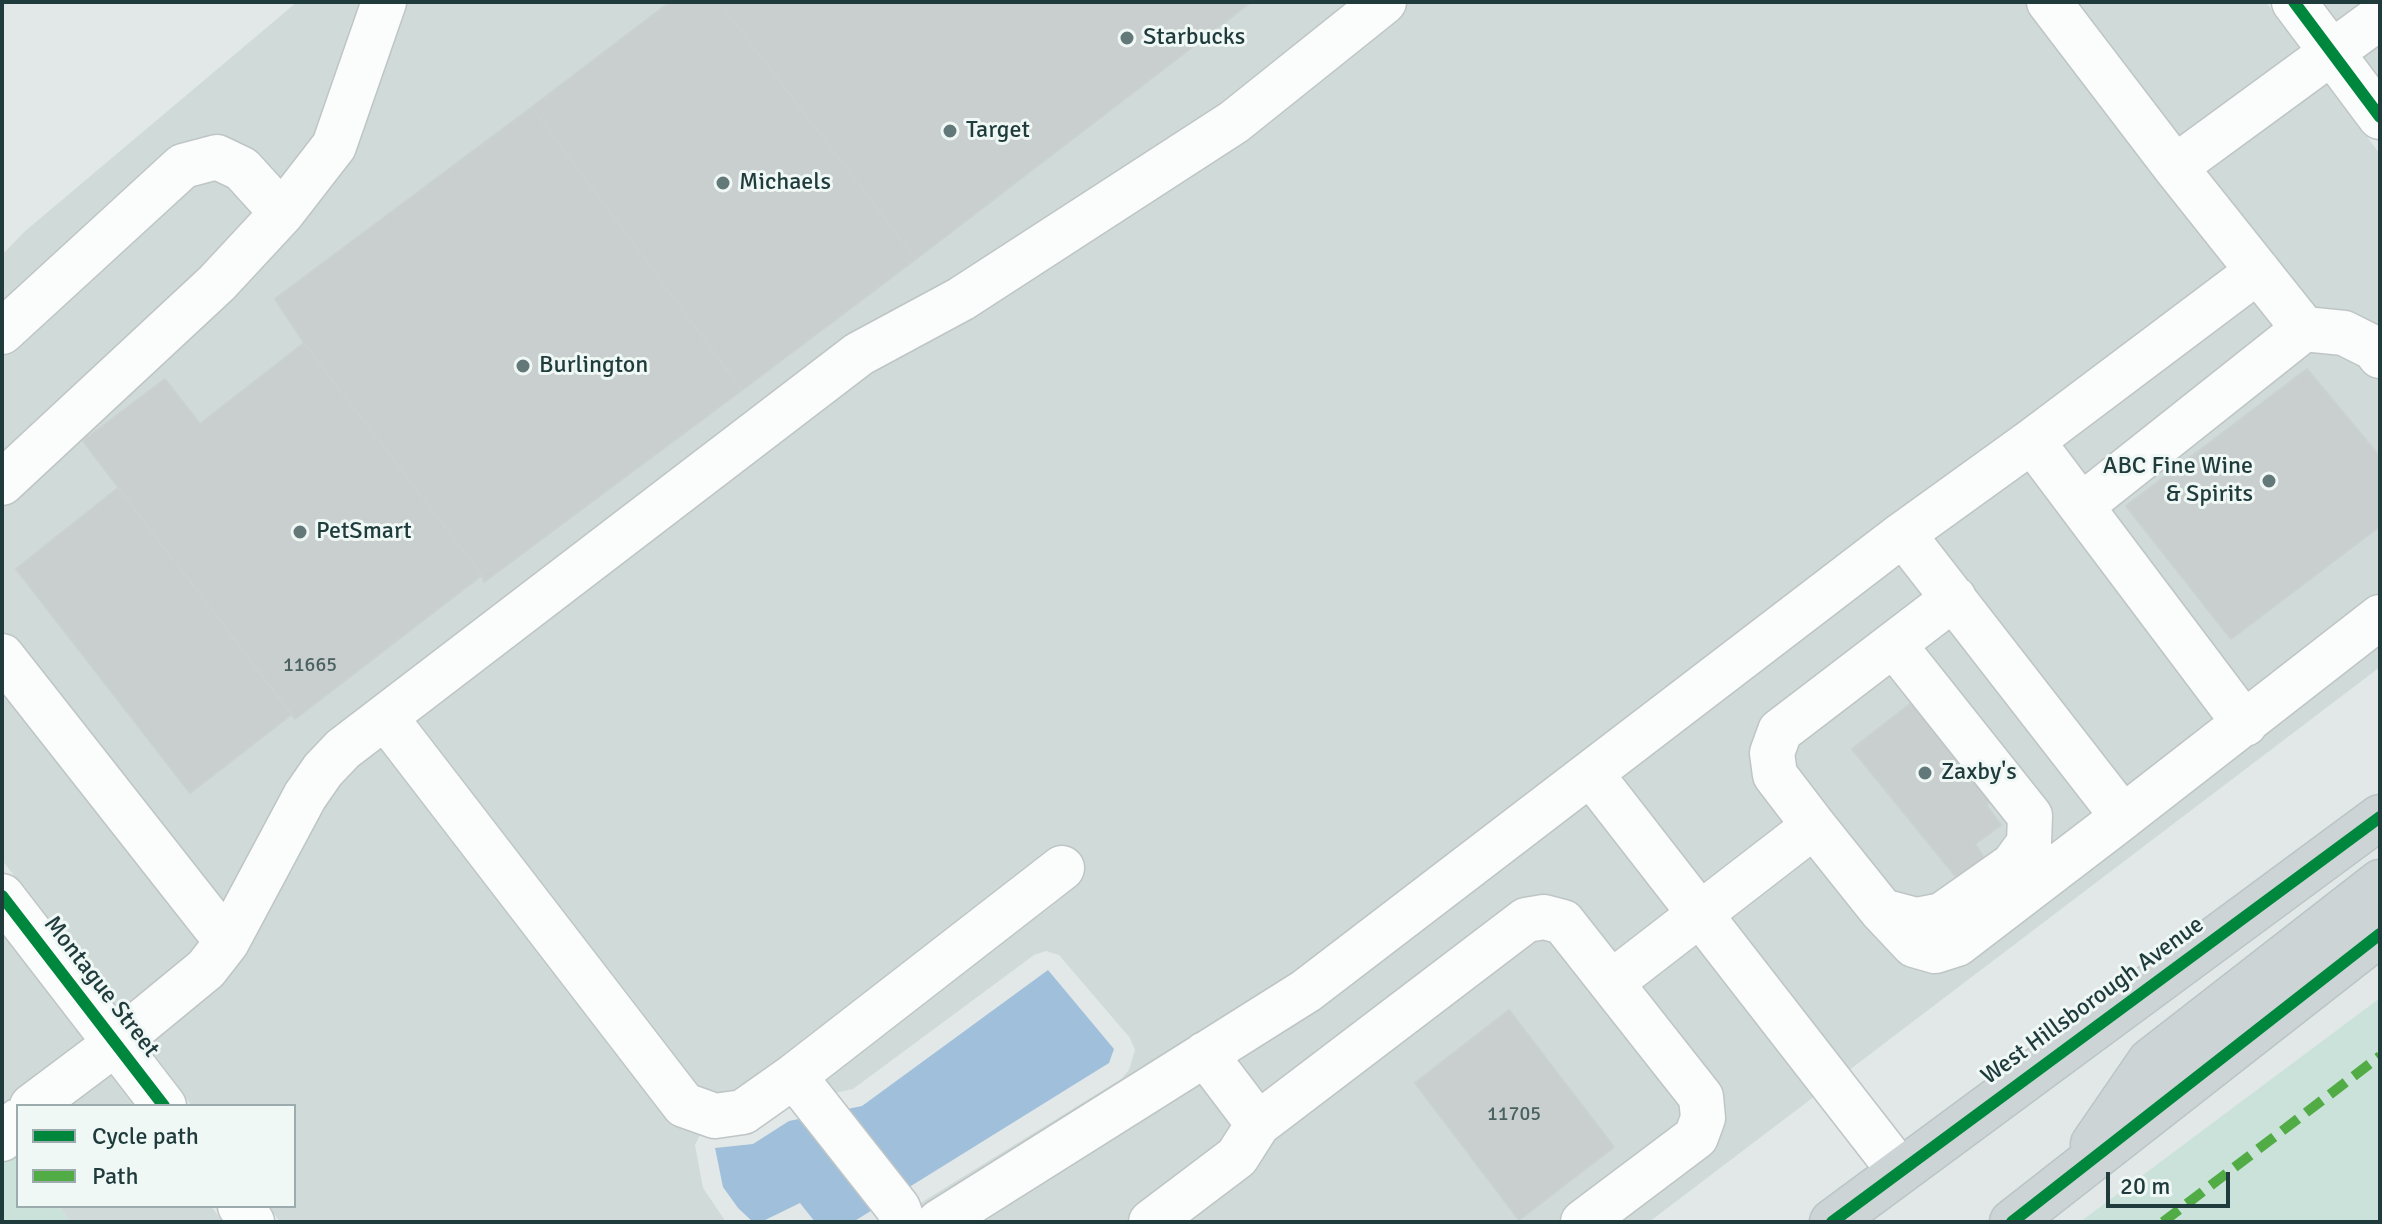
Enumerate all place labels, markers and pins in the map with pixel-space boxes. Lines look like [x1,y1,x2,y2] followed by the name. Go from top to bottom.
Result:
[1143,24,1245,52] place label: Starbucks
[1118,29,1136,47] marker: Starbucks
[966,117,1030,145] place label: Target
[941,122,959,140] marker: Target
[739,169,831,197] place label: Michaels
[714,174,732,192] marker: Michaels
[539,352,648,380] place label: Burlington
[514,357,532,375] marker: Burlington
[2103,453,2253,509] place label: ABC Fine Wine & Spirits
[2260,472,2278,490] marker: ABC Fine Wine & Spirits
[316,518,412,546] place label: PetSmart
[291,523,309,541] marker: PetSmart
[1941,759,2017,787] place label: Zaxby's
[1916,764,1934,782] marker: Zaxby's

